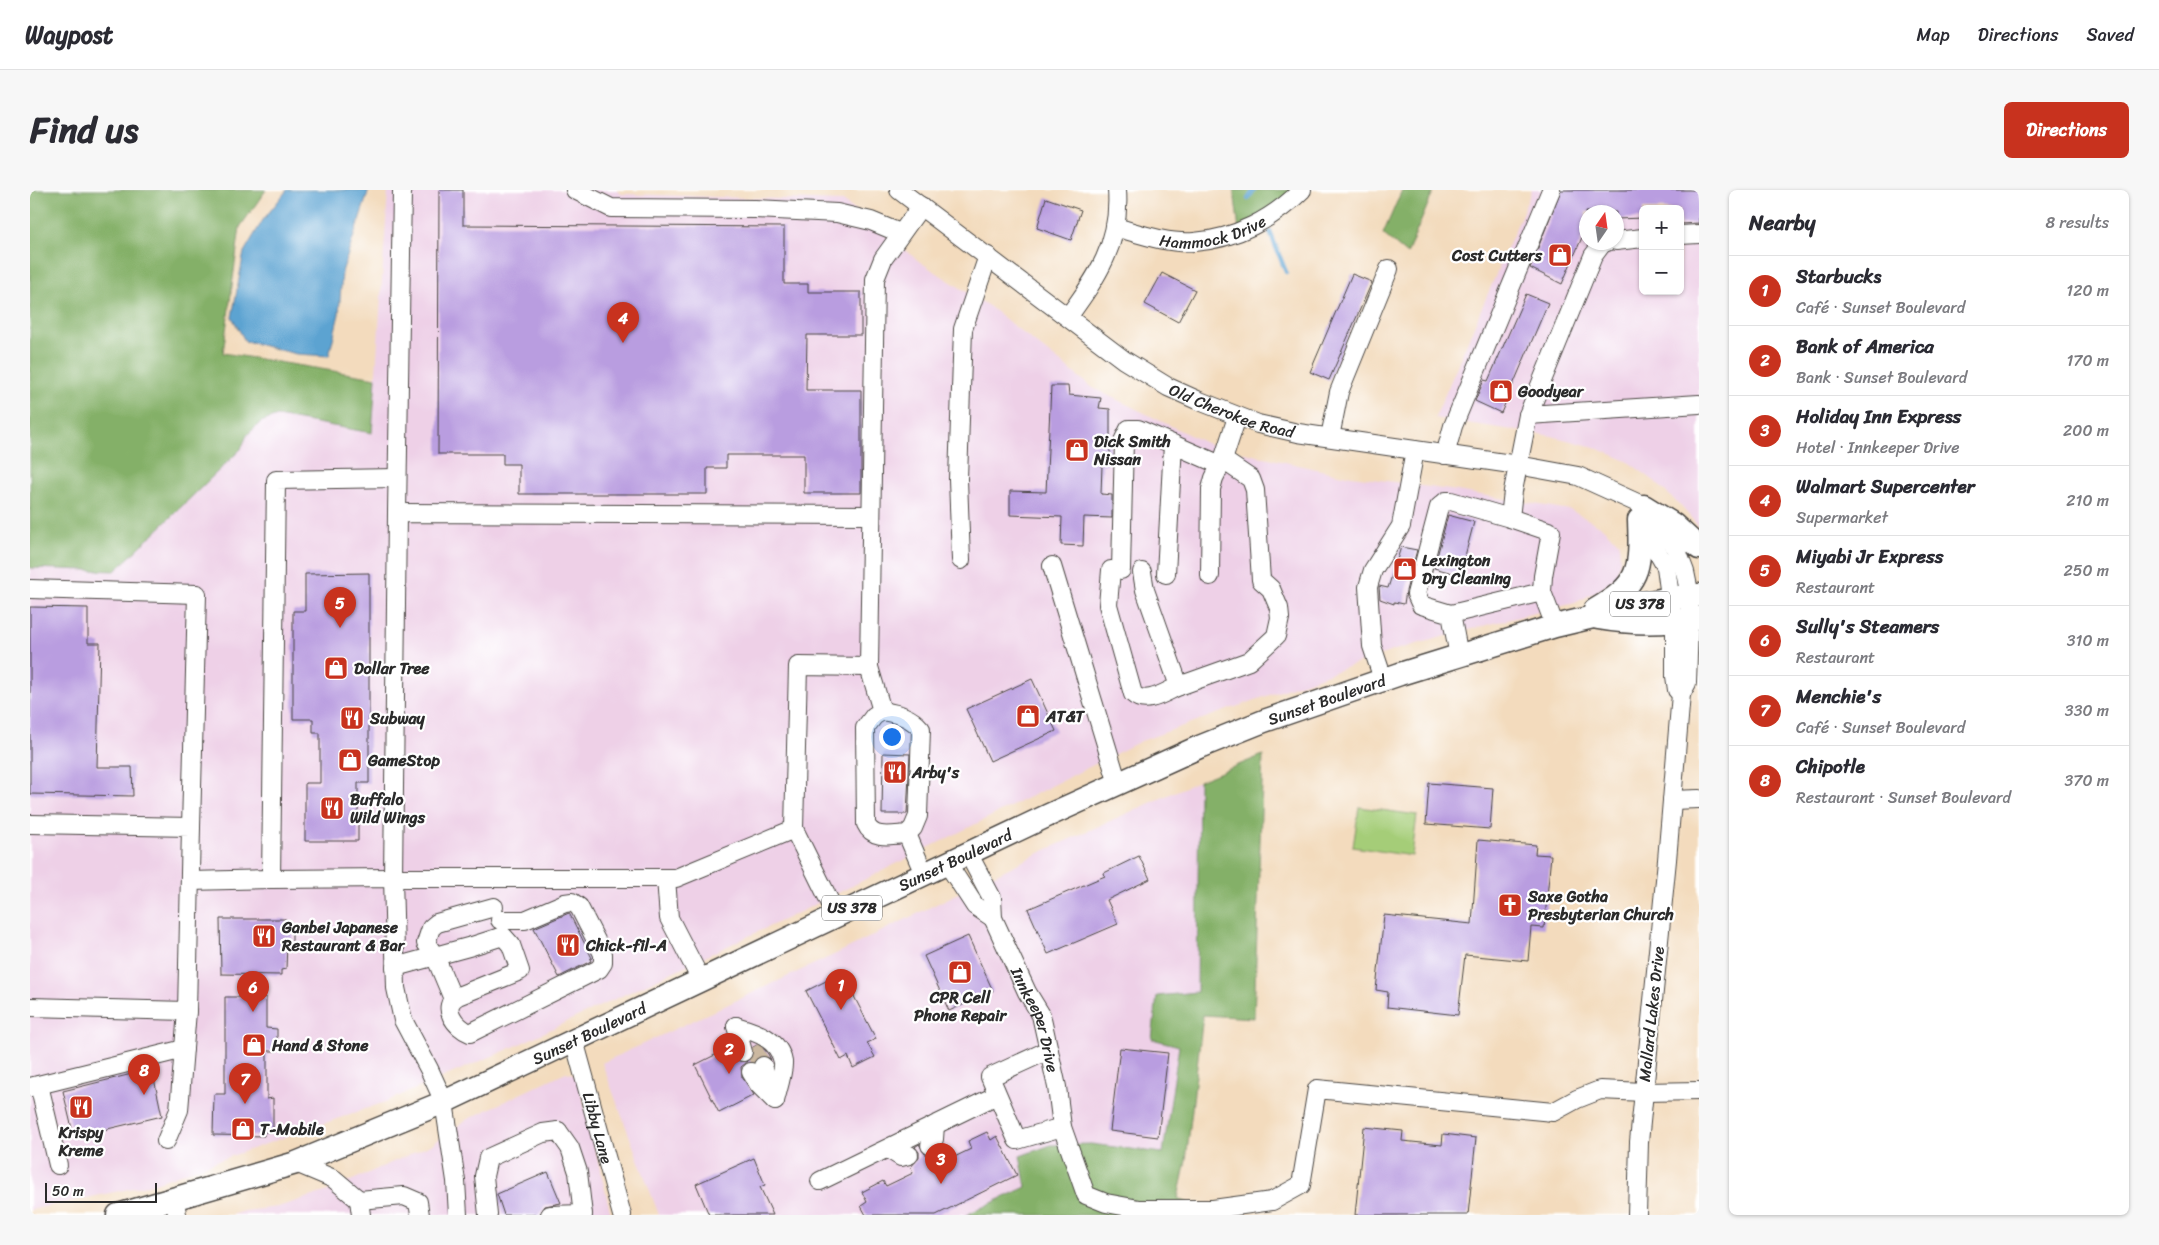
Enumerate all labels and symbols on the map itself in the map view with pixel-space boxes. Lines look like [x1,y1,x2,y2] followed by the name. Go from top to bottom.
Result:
[1579,205,1624,250] north arrow
[1157,207,1272,257] street label: Hammock Drive
[1451,241,1543,270] place label: Cost Cutters
[1547,242,1573,268] shop icon: Cost Cutters
[607,302,639,343] pin: 4
[1164,375,1299,447] street label: Old Cherokee Road
[1517,377,1585,406] place label: Goodyear
[1488,378,1514,404] shop icon: Goodyear
[1093,427,1171,474] place label: Dick Smith Nissan
[1064,437,1090,463] shop icon: Dick Smith Nissan
[1422,546,1511,593] place label: Lexington Dry Cleaning
[1392,556,1418,582] shop icon: Lexington Dry Cleaning
[324,587,356,628] pin: 5
[1610,592,1670,616] road number: US 378
[354,654,430,683] place label: Dollar Tree
[323,655,349,681] shop icon: Dollar Tree
[1264,665,1391,734] street label: Sunset Boulevard
[1045,702,1086,731] place label: AT&T
[1015,703,1041,729] shop icon: AT&T
[369,704,425,733] place label: Subway
[339,705,365,731] restaurant icon: Subway
[879,724,905,750] your location
[367,746,440,775] place label: GameStop
[337,747,363,773] shop icon: GameStop
[911,758,960,787] place label: Arby's
[882,759,908,785] restaurant icon: Arby's
[350,785,426,832] place label: Buffalo Wild Wings
[319,795,345,821] restaurant icon: Buffalo Wild Wings
[893,820,1018,900] street label: Sunset Boulevard
[1527,882,1674,929] place label: Saxe Gotha Presbyterian Church
[1497,892,1523,918] church icon: Saxe Gotha Presbyterian Church
[822,896,882,920] road number: US 378
[281,913,406,960] place label: Ganbei Japanese Restaurant & Bar
[251,923,277,949] restaurant icon: Ganbei Japanese Restaurant & Bar
[585,931,667,960] place label: Chick-fil-A
[555,932,581,958] restaurant icon: Chick-fil-A
[1630,945,1673,1083] street label: Mallard Lakes Drive
[947,959,973,985] shop icon: CPR Cell Phone Repair
[1002,961,1067,1075] street label: Innkeeper Drive
[825,969,857,1010] pin: 1
[237,971,269,1012] pin: 6
[914,983,1007,1030] place label: CPR Cell Phone Repair
[527,993,653,1073] street label: Sunset Boulevard
[271,1031,369,1060] place label: Hand & Stone
[241,1032,267,1058] shop icon: Hand & Stone
[713,1033,745,1074] pin: 2
[128,1054,160,1095] pin: 8
[229,1063,261,1104] pin: 7
[574,1089,621,1167] street label: Libby Lane
[68,1094,94,1120] restaurant icon: Krispy Kreme
[260,1115,324,1144] place label: T-Mobile
[230,1116,256,1142] shop icon: T-Mobile
[57,1118,104,1165] place label: Krispy Kreme
[925,1143,957,1184] pin: 3
[45,1180,158,1203] scale bar

